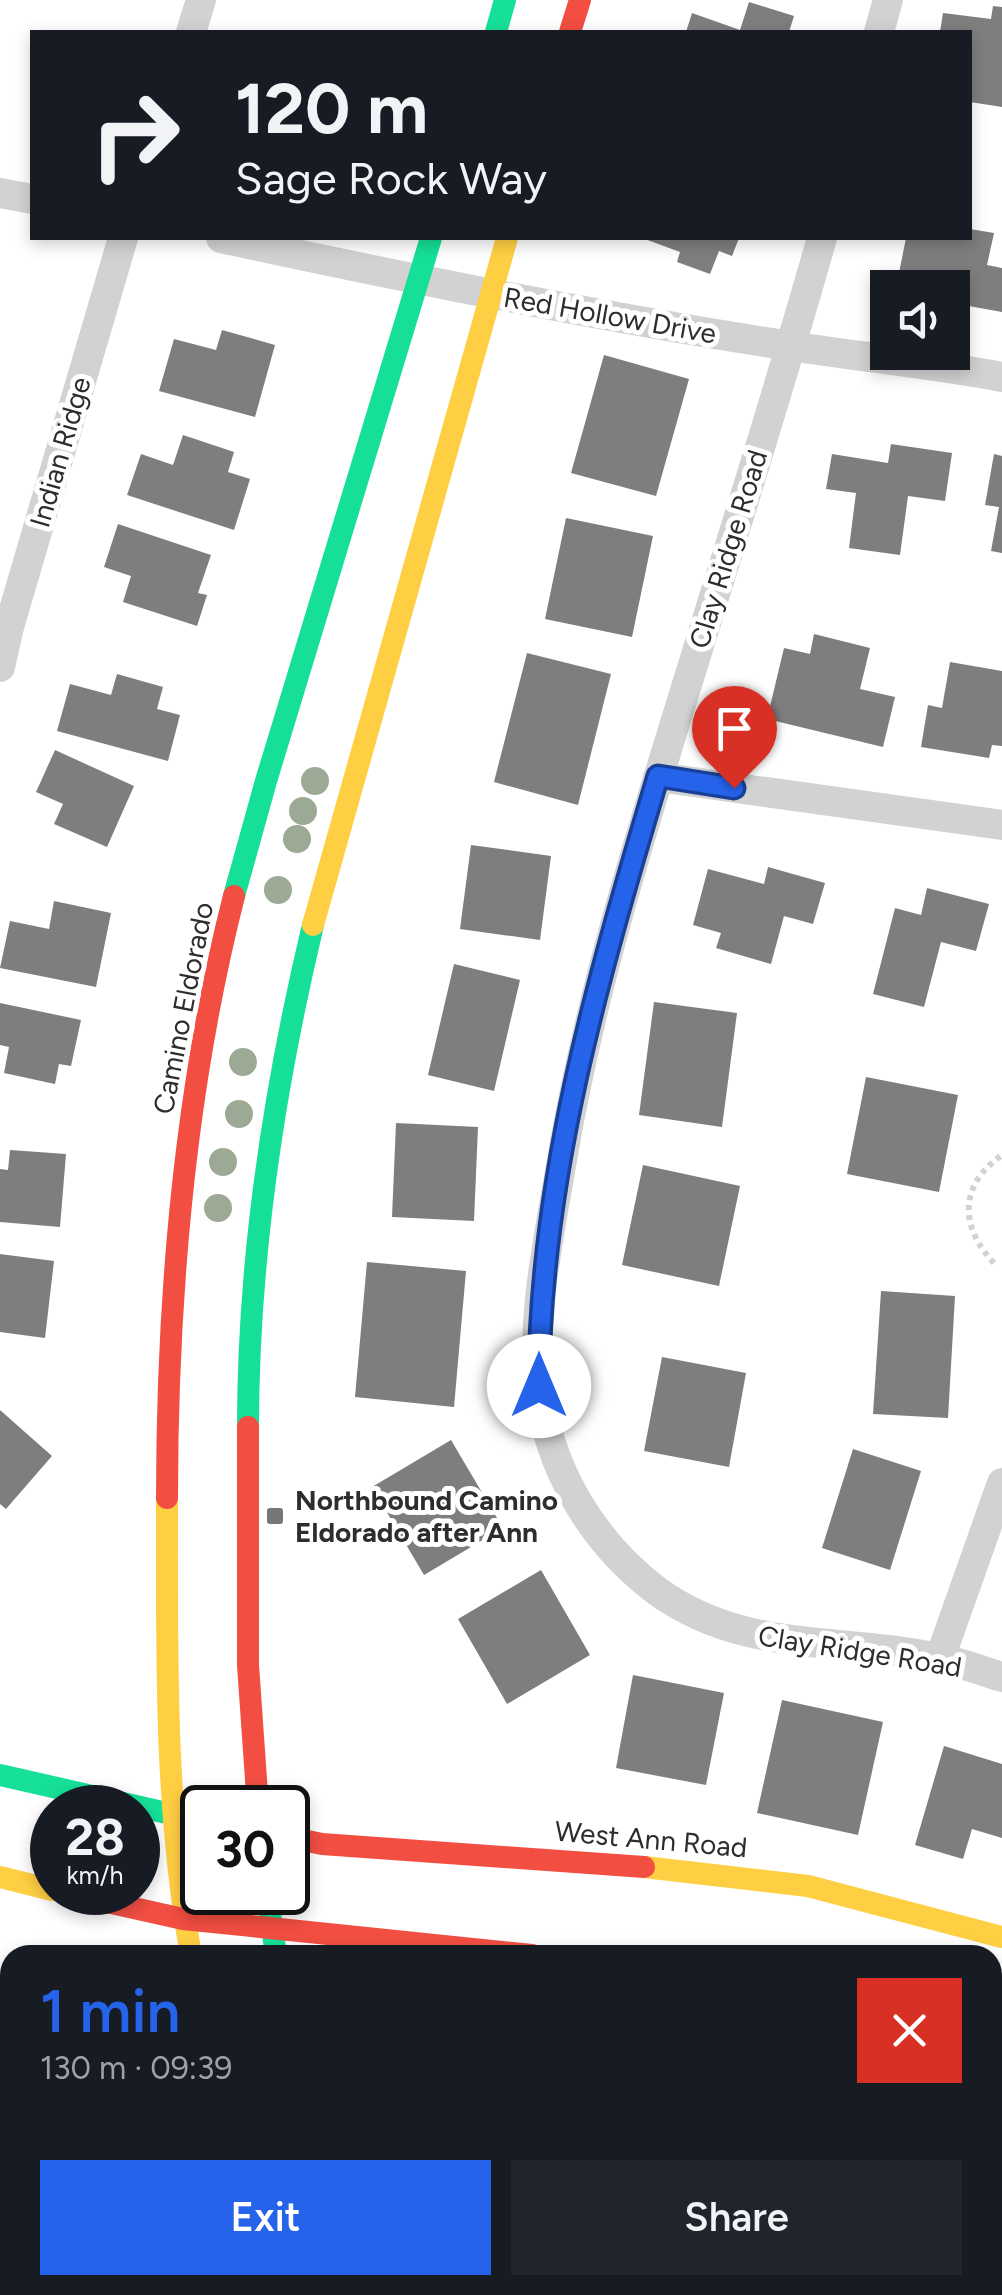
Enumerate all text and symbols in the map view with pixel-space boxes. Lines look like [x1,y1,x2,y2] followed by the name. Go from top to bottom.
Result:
[235,66,428,151] text: 120 m
[70,70,200,200] icon: right
[235,151,547,205] text: Sage Rock Way
[870,270,970,370] map controls
[870,270,970,370] button: sound
[501,280,719,350] street label: Red Hollow Drive
[22,373,98,531] street label: Indian Ridge
[682,446,774,652] street label: Clay Ridge Road
[692,686,777,789] pin
[707,701,762,756] icon: arrive
[146,899,220,1117] street label: Camino Eldorado
[487,1334,591,1438] position arrow
[295,1483,558,1549] place label: Northbound Camino Eldorado after Ann
[264,1505,286,1527] marker: Northbound Camino Eldorado after Ann
[756,1618,964,1684] street label: Clay Ridge Road
[180,1785,310,1915] speed limit sign: 30
[65,1807,125,1868] text: 28
[553,1814,749,1864] street label: West Ann Road
[66,1860,124,1890] text: km/h
[40,1975,180,2047] text: 1 min
[857,1978,962,2083] button: close
[40,2049,232,2087] text: 130 m · 09:39
[40,2160,491,2275] button: Exit
[511,2160,962,2275] button: Share

